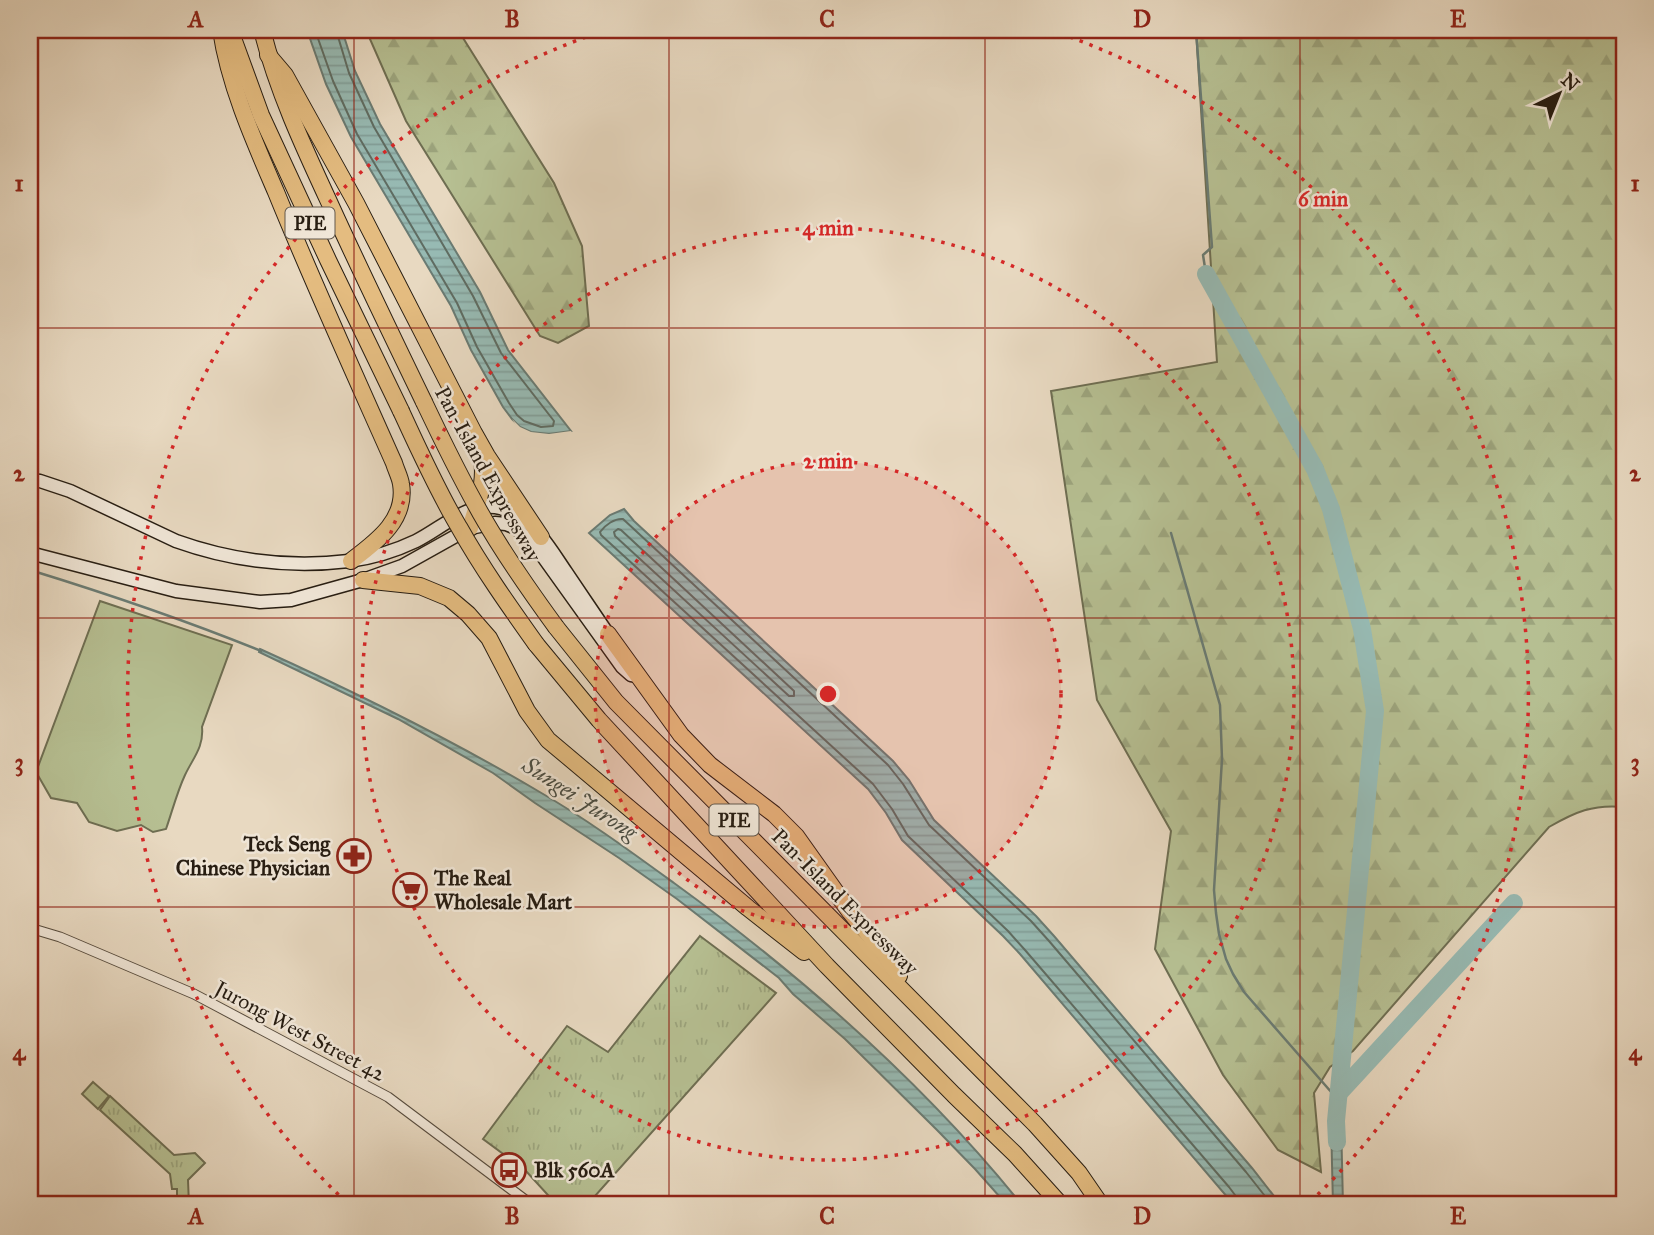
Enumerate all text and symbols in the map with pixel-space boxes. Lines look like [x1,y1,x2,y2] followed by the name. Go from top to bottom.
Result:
[186,5,204,33] text: A
[504,5,520,33] text: B
[819,5,835,33] text: C
[1133,5,1151,33] text: D
[1450,5,1467,33] text: E
[1524,60,1594,130] north arrow
[1557,68,1584,96] text: N
[14,169,24,197] text: 1
[1630,169,1640,197] text: 1
[1298,186,1349,212] text: 6 min
[286,208,334,238] road number: PIE
[802,215,854,241] text: 4 min
[429,382,548,567] street label: Pan-Island Expressway
[803,448,853,474] text: 2 min
[13,459,25,487] text: 2
[1629,459,1641,487] text: 2
[816,682,840,706] centre of rings
[14,748,24,777] text: 3
[1630,748,1640,777] text: 3
[516,750,644,846] water label: Sungei Jurong
[710,804,758,835] road number: PIE
[766,823,925,982] street label: Pan-Island Expressway
[176,831,331,881] place label: Teck Seng Chinese Physician
[335,837,373,875] pharmacy icon: Teck Seng Chinese Physician
[433,865,572,915] place label: The Real Wholesale Mart
[391,871,429,909] supermarket icon: The Real Wholesale Mart
[208,974,390,1087] street label: Jurong West Street 42
[13,1038,27,1066] text: 4
[1629,1038,1643,1066] text: 4
[490,1151,528,1189] bus stop icon: Blk 560A
[534,1157,616,1183] place label: Blk 560A
[186,1202,204,1230] text: A
[504,1202,520,1230] text: B
[819,1202,835,1230] text: C
[1133,1202,1151,1230] text: D
[1450,1202,1467,1230] text: E

